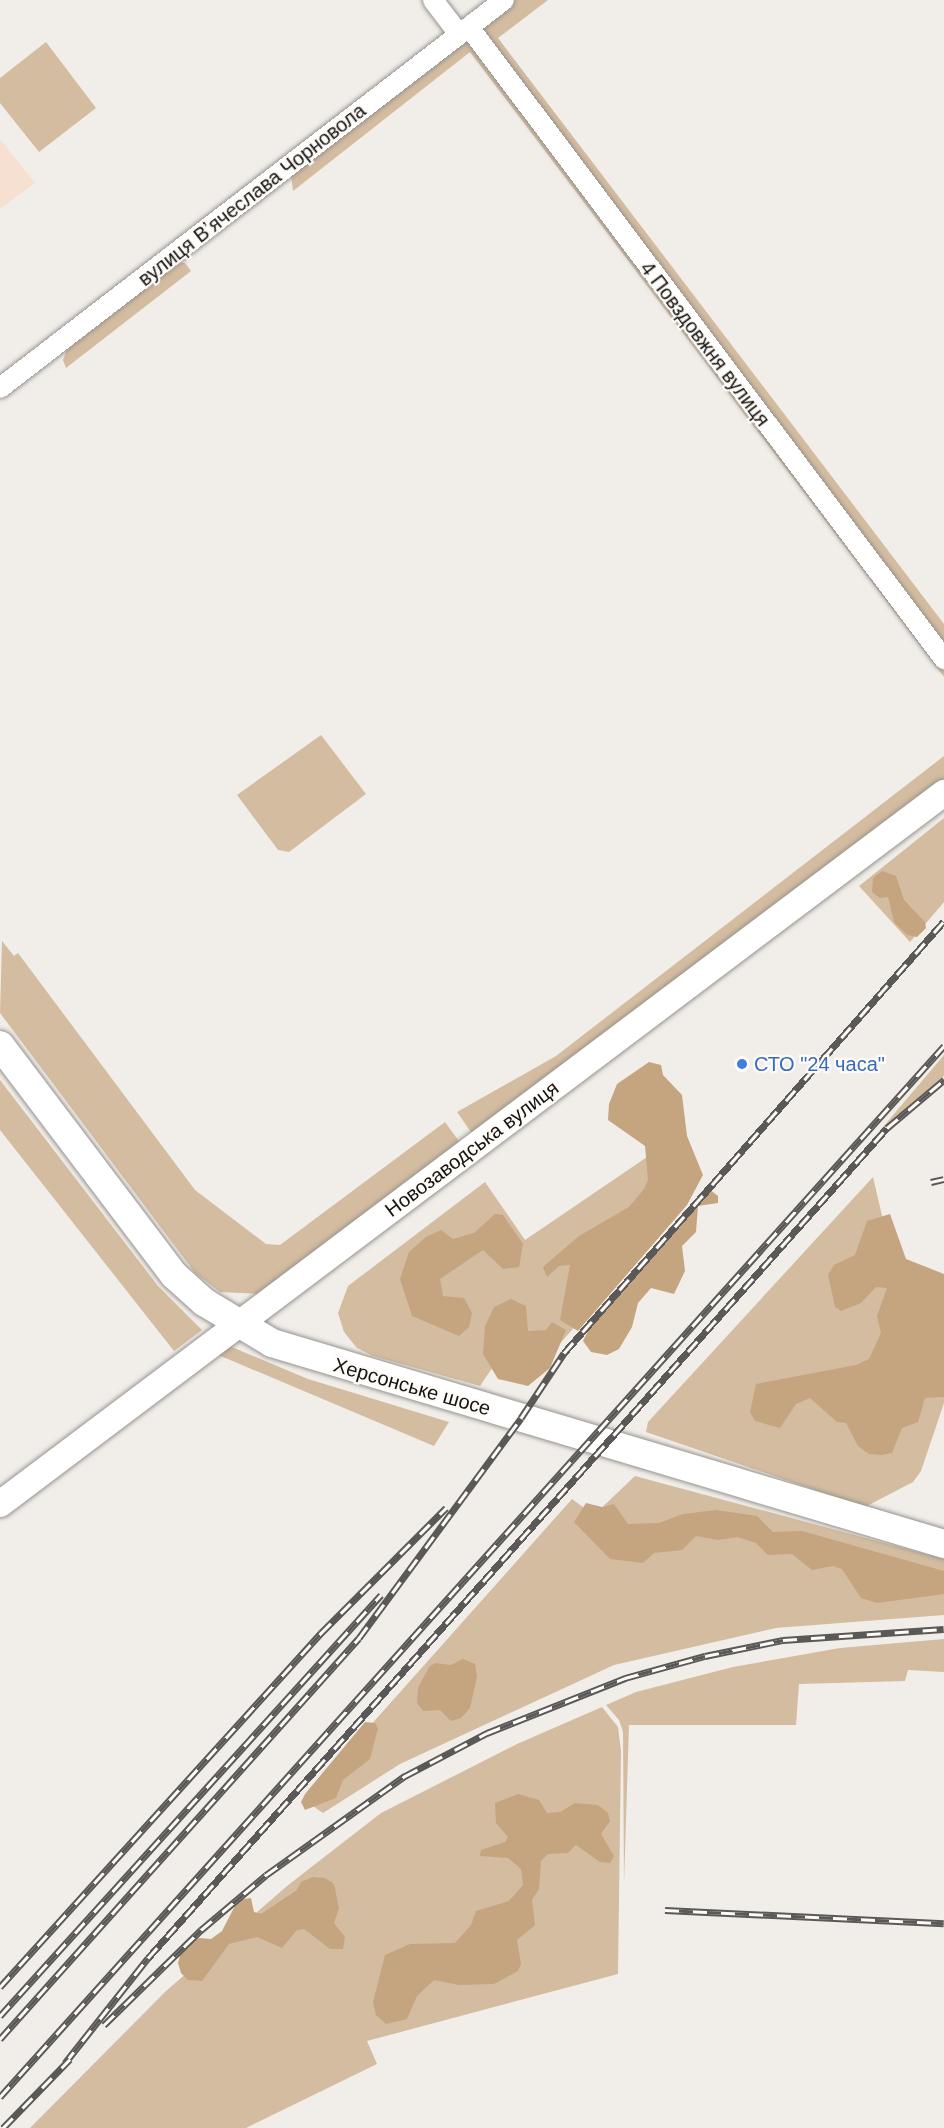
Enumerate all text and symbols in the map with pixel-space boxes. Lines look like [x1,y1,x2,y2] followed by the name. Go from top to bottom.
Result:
[133,99,371,291] street label: вулиця Вʼячеслава Чорновола
[635,257,775,431] street label: 4 Повздовжня вулиця
[754,1052,885,1076] place label: СТО "24 часа"
[735,1057,749,1071] marker: СТО "24 часа"
[380,1076,564,1222] street label: Новозаводська вулиця
[331,1353,493,1421] street label: Херсонське шосе

